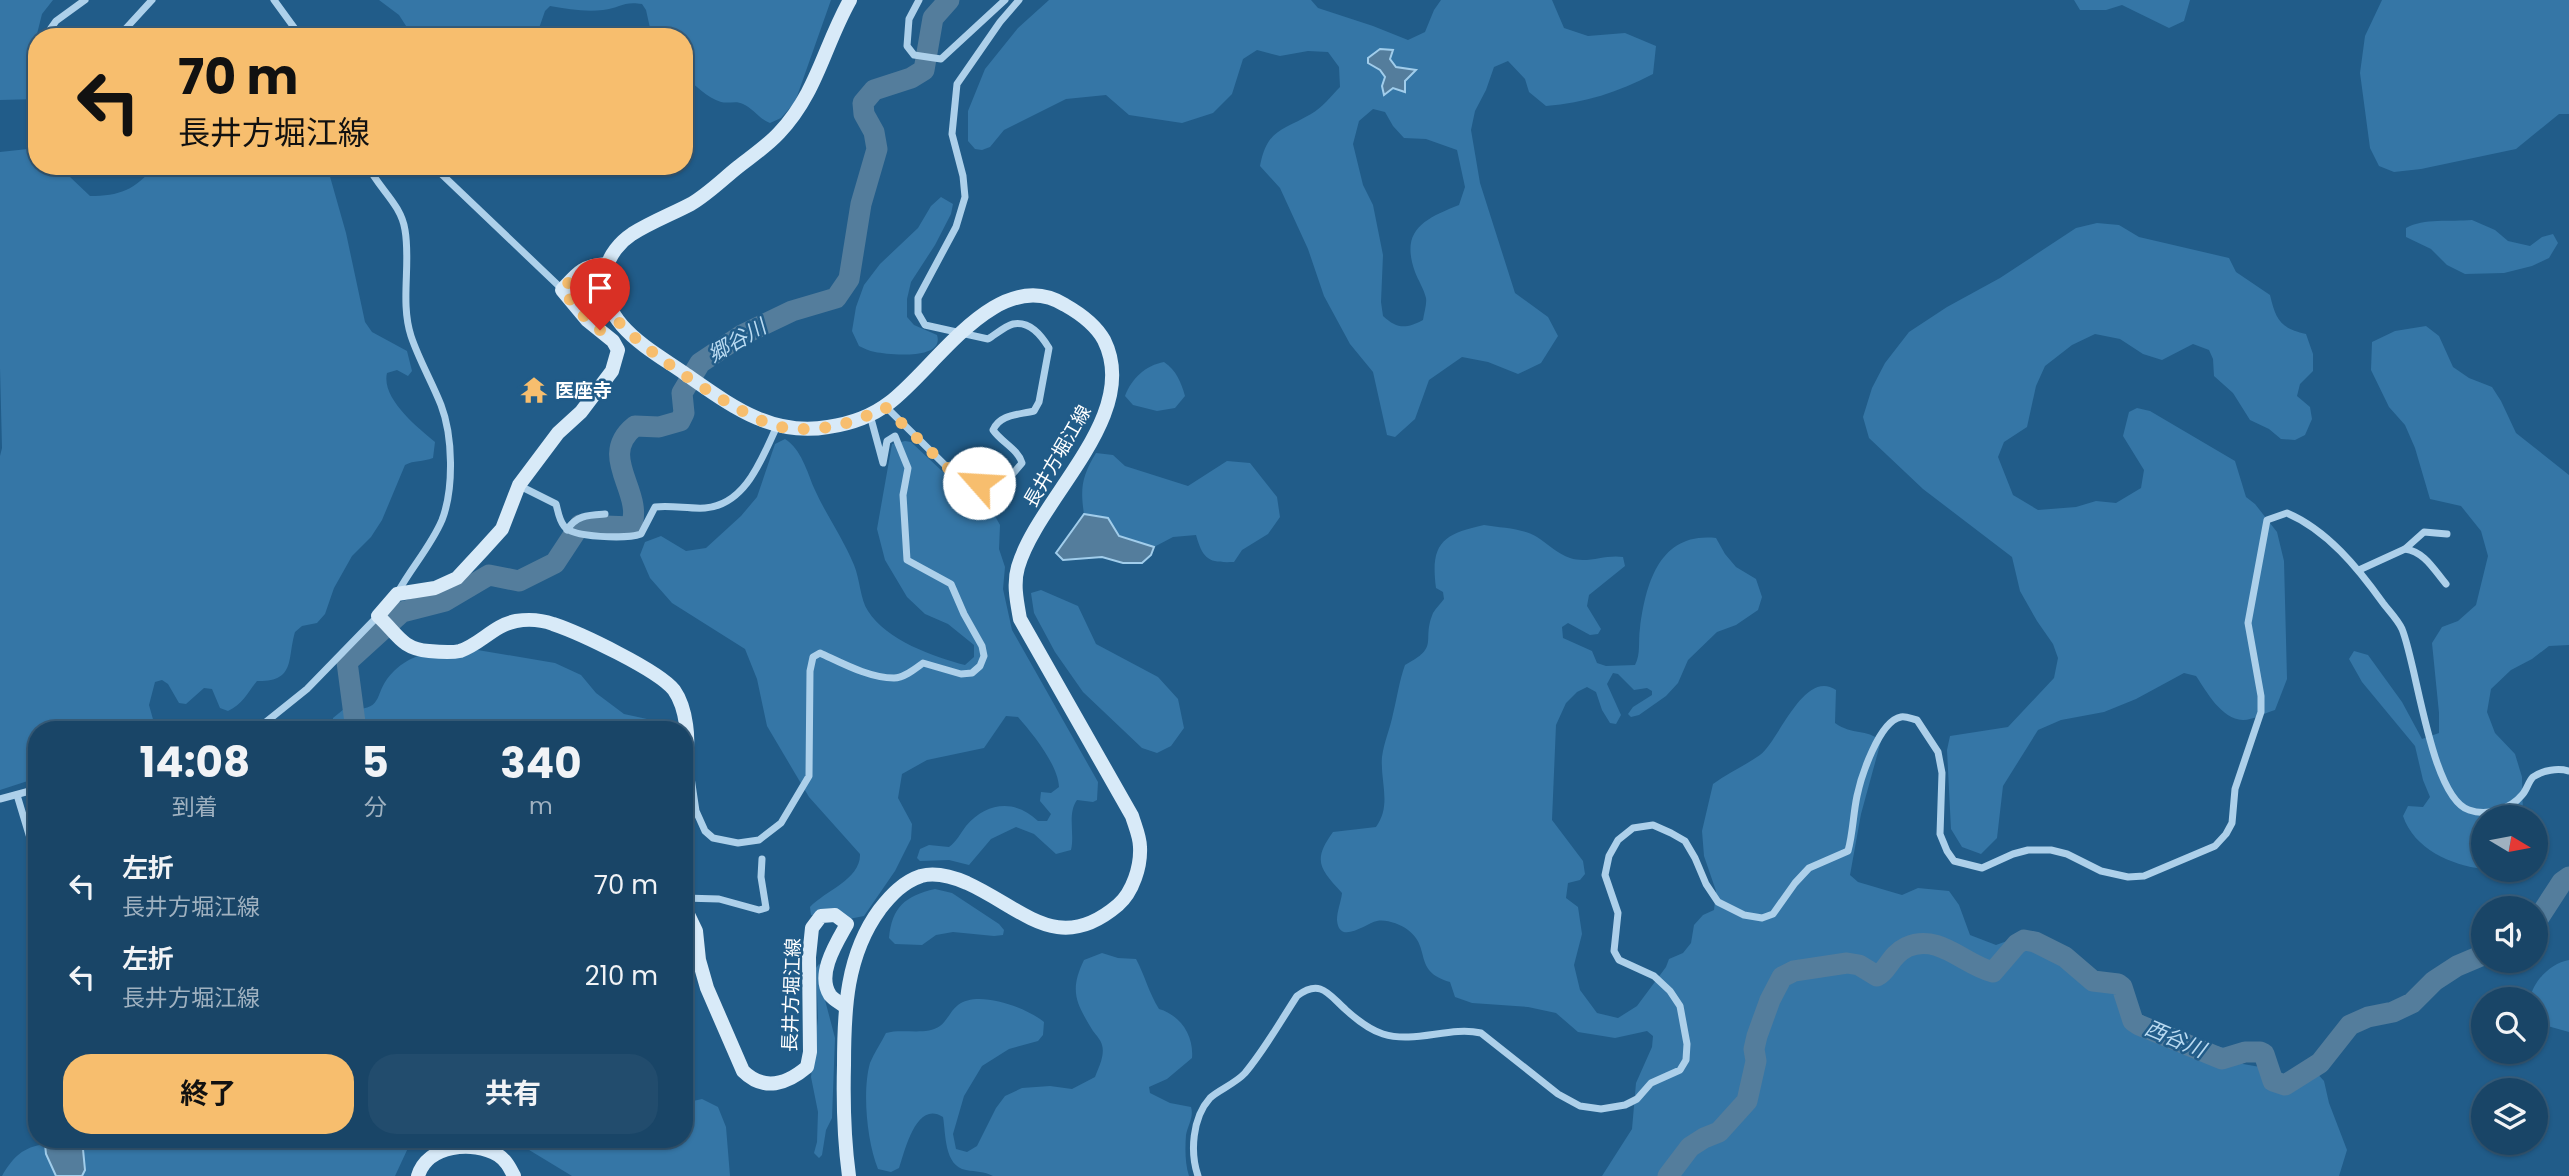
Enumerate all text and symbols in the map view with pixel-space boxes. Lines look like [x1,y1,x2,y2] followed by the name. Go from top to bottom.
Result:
[178,43,298,111] text: 70 m
[63,56,154,147] icon: left
[178,110,370,155] text: 長井方堀江線
[570,258,630,330] pin
[581,269,619,307] icon: arrive
[702,311,773,369] water label: 郷谷川
[519,375,549,405] temple icon: 医座寺
[555,377,612,404] place label: 医座寺
[1017,400,1098,512] street label: 長井方堀江線
[942,446,1016,520] position arrow
[139,733,250,792] text: 14:08
[362,733,389,792] text: 5
[500,734,582,793] text: 340
[529,790,553,822] text: m
[172,791,218,823] text: 到着
[364,791,387,823] text: 分
[2471,805,2548,882] north arrow
[2471,805,2548,1155] map controls
[122,850,174,886] text: 左折
[63,867,101,905] icon: left
[594,867,658,903] text: 70 m
[122,891,260,923] text: 長井方堀江線
[2471,896,2548,973] button: sound
[776,938,807,1052] street label: 長井方堀江線
[122,941,174,977] text: 左折
[63,958,101,996] icon: left
[585,958,658,994] text: 210 m
[122,982,260,1014] text: 長井方堀江線
[2471,987,2548,1064] button: search
[2141,1013,2212,1065] water label: 西谷川
[63,1054,354,1134] button: 終了
[368,1054,658,1134] button: 共有
[2471,1078,2548,1155] button: layers

